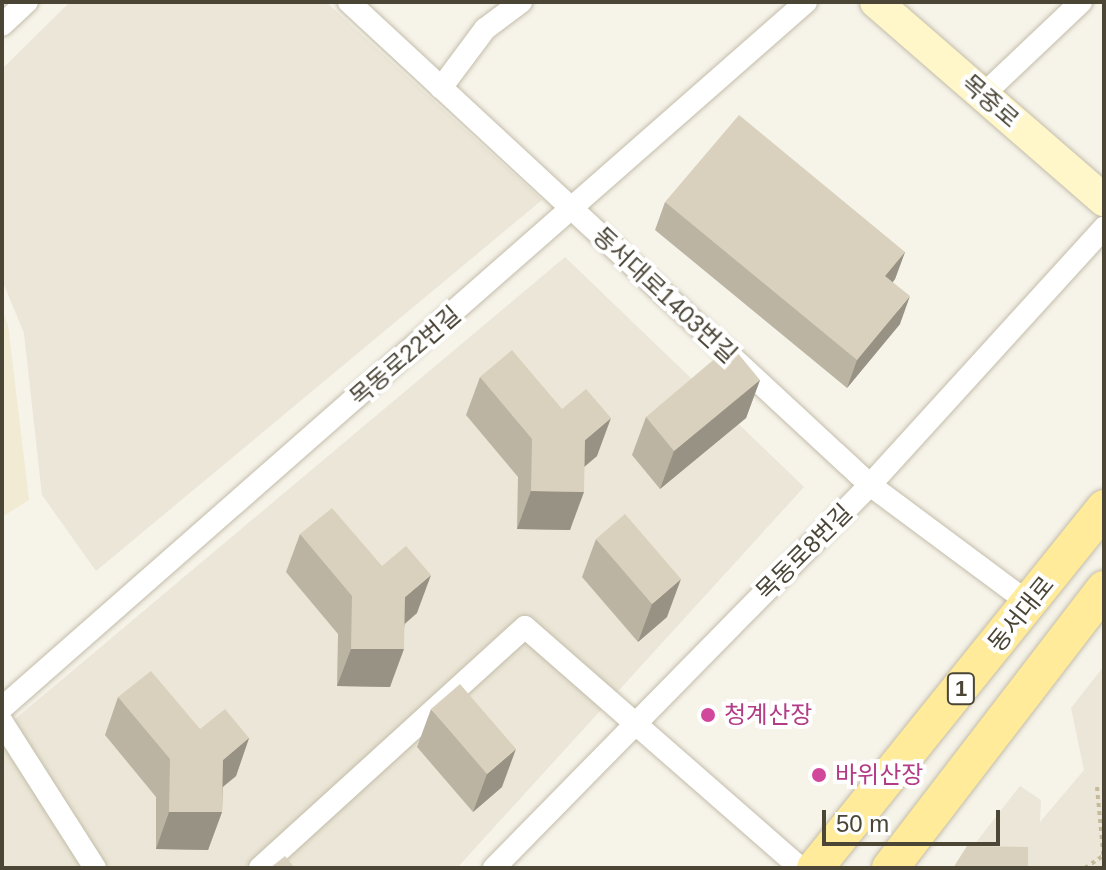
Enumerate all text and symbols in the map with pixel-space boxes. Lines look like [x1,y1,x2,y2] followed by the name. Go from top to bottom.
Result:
[956,68,1024,134] street label: 목중로
[587,221,743,369] street label: 동서대로1403번길
[344,300,466,412] street label: 목동로22번길
[750,498,858,606] street label: 목동로8번길
[982,571,1060,657] street label: 동서대로
[945,671,977,707] road number: 1
[724,701,812,729] place label: 청계산장
[699,706,717,724] marker: 청계산장
[835,761,923,789] place label: 바위산장
[810,766,828,784] marker: 바위산장
[826,794,1004,844] scale bar
[836,810,889,837] text: 50 m

